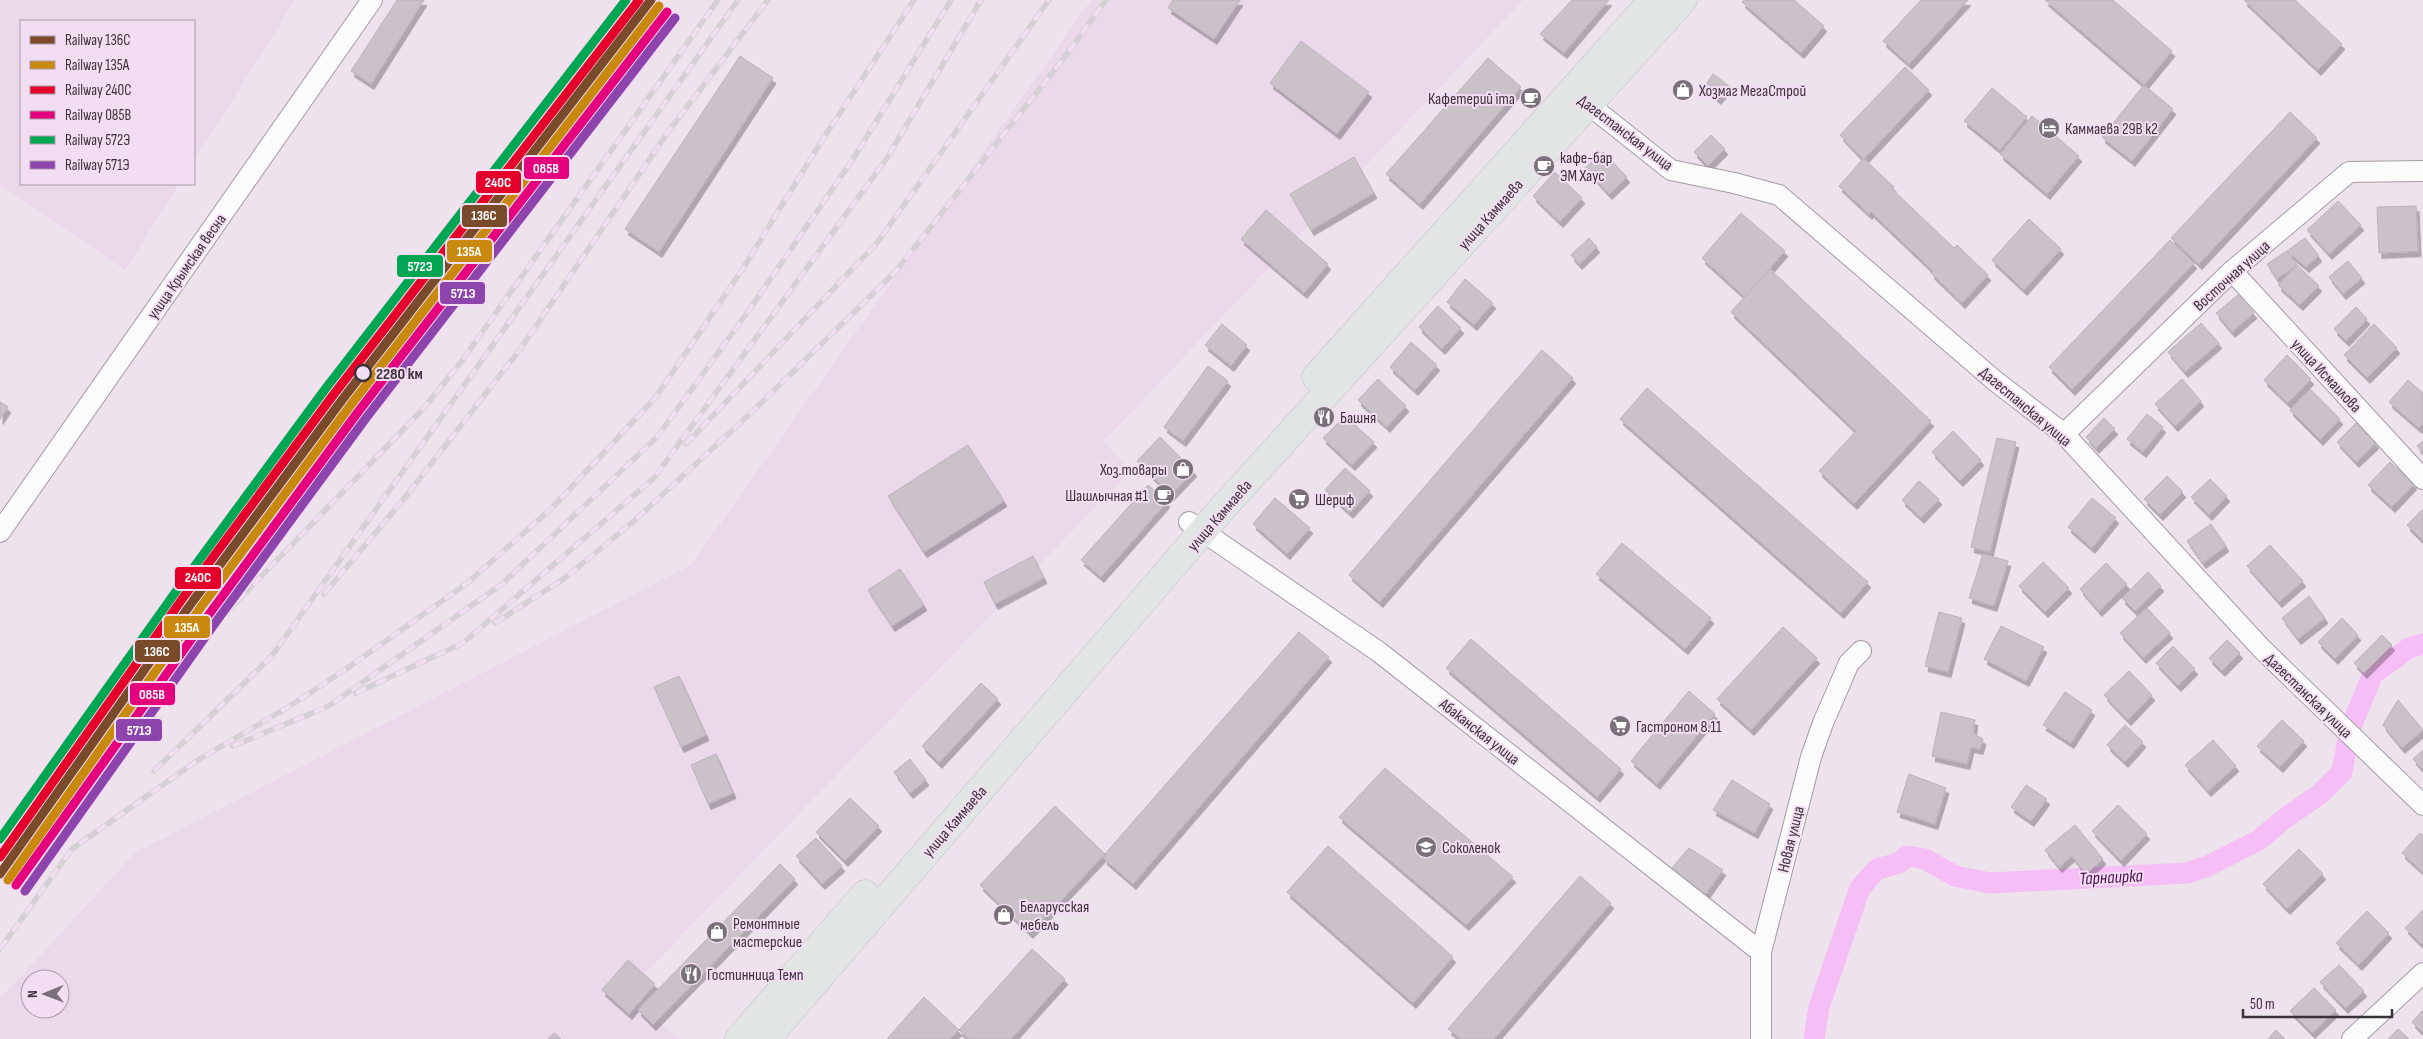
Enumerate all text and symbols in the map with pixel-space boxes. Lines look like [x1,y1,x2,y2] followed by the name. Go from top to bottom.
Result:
[20,20,195,185] legend
[65,31,131,50] text: Railway 136С
[65,56,130,75] text: Railway 135А
[1671,78,1695,102] shop icon: Хозмаг МегаСтрой
[65,81,131,100] text: Railway 240С
[1698,82,1806,101] place label: Хозмаг МегаСтрой
[1519,86,1543,110] cafe icon: Кафетерий ima
[1428,90,1515,109] place label: Кафетерий ima
[1574,91,1676,175] street label: Дагестанская улица
[65,106,131,125] text: Railway 085В
[2037,116,2061,140] hotel icon: Каммаева 29В к2
[2065,120,2158,139] place label: Каммаева 29В к2
[65,131,130,150] text: Railway 572Э
[1560,149,1612,186] place label: кафе-бар ЭМ Хаус
[1532,154,1556,178] cafe icon: кафе-бар ЭМ Хаус
[65,156,129,175] text: Railway 571Э
[523,156,570,180] line badge: 085В
[533,160,559,177] text: 085В
[475,170,522,194] line badge: 240С
[485,174,511,191] text: 240С
[1455,176,1528,254] street label: улица Каммаева
[461,204,508,228] line badge: 136С
[471,207,497,224] text: 136С
[144,211,231,323] street label: улица Крымская весна
[2190,237,2274,315] street label: Восточная улица
[446,239,493,263] line badge: 135А
[457,243,482,260] text: 135А
[396,254,444,278] line badge: 572Э
[407,258,433,275] text: 572Э
[439,281,486,305] line badge: 571Э
[451,285,475,302] text: 571Э
[2287,335,2365,417] street label: улица Исмаилова
[1975,363,2075,451] street label: Дагестанская улица
[354,364,372,382] marker: 2280 км
[376,365,423,384] place label: 2280 км
[1312,405,1336,429] restaurant icon: Башня
[1340,409,1376,428] place label: Башня
[1171,457,1195,481] shop icon: Хоз.товары
[1099,461,1167,480] place label: Хоз.товары
[1184,476,1256,555] street label: улица Каммаева
[1152,483,1176,507] cafe icon: Шашлычная #1
[1065,487,1148,506] place label: Шашлычная #1
[1287,487,1311,511] supermarket icon: Шериф
[1315,491,1354,510] place label: Шериф
[174,566,222,590] line badge: 240С
[185,569,211,586] text: 240С
[163,615,211,639] line badge: 135А
[175,619,200,636] text: 135А
[134,639,181,663] line badge: 136С
[144,643,170,660] text: 136С
[2260,650,2356,743] street label: Дагестанская улица
[129,682,176,706] line badge: 085В
[139,686,165,703] text: 085В
[1434,694,1523,769] street label: Абаканская улица
[1608,714,1632,738] supermarket icon: Гастроном 8.11
[115,718,163,742] line badge: 571Э
[1636,718,1722,737] place label: Гастроном 8.11
[127,722,151,739] text: 571Э
[919,782,991,861] street label: улица Каммаева
[1774,804,1809,874] street label: Новая улица
[1414,835,1438,859] school or university icon: Соколенок
[1442,839,1501,858] place label: Соколенок
[2079,865,2144,890] water label: Тарнаирка
[1020,898,1089,935] place label: Беларусская мебель
[992,903,1016,927] shop icon: Беларусская мебель
[733,915,802,952] place label: Ремонтные мастерские
[705,920,729,944] shop icon: Ремонтные мастерские
[679,962,703,986] restaurant icon: Гостинница Темп
[707,966,804,985] place label: Гостинница Темп
[20,969,70,1019] north arrow
[2243,986,2392,1018] scale bar
[24,990,41,998] text: N
[2250,995,2275,1014] text: 50 m

